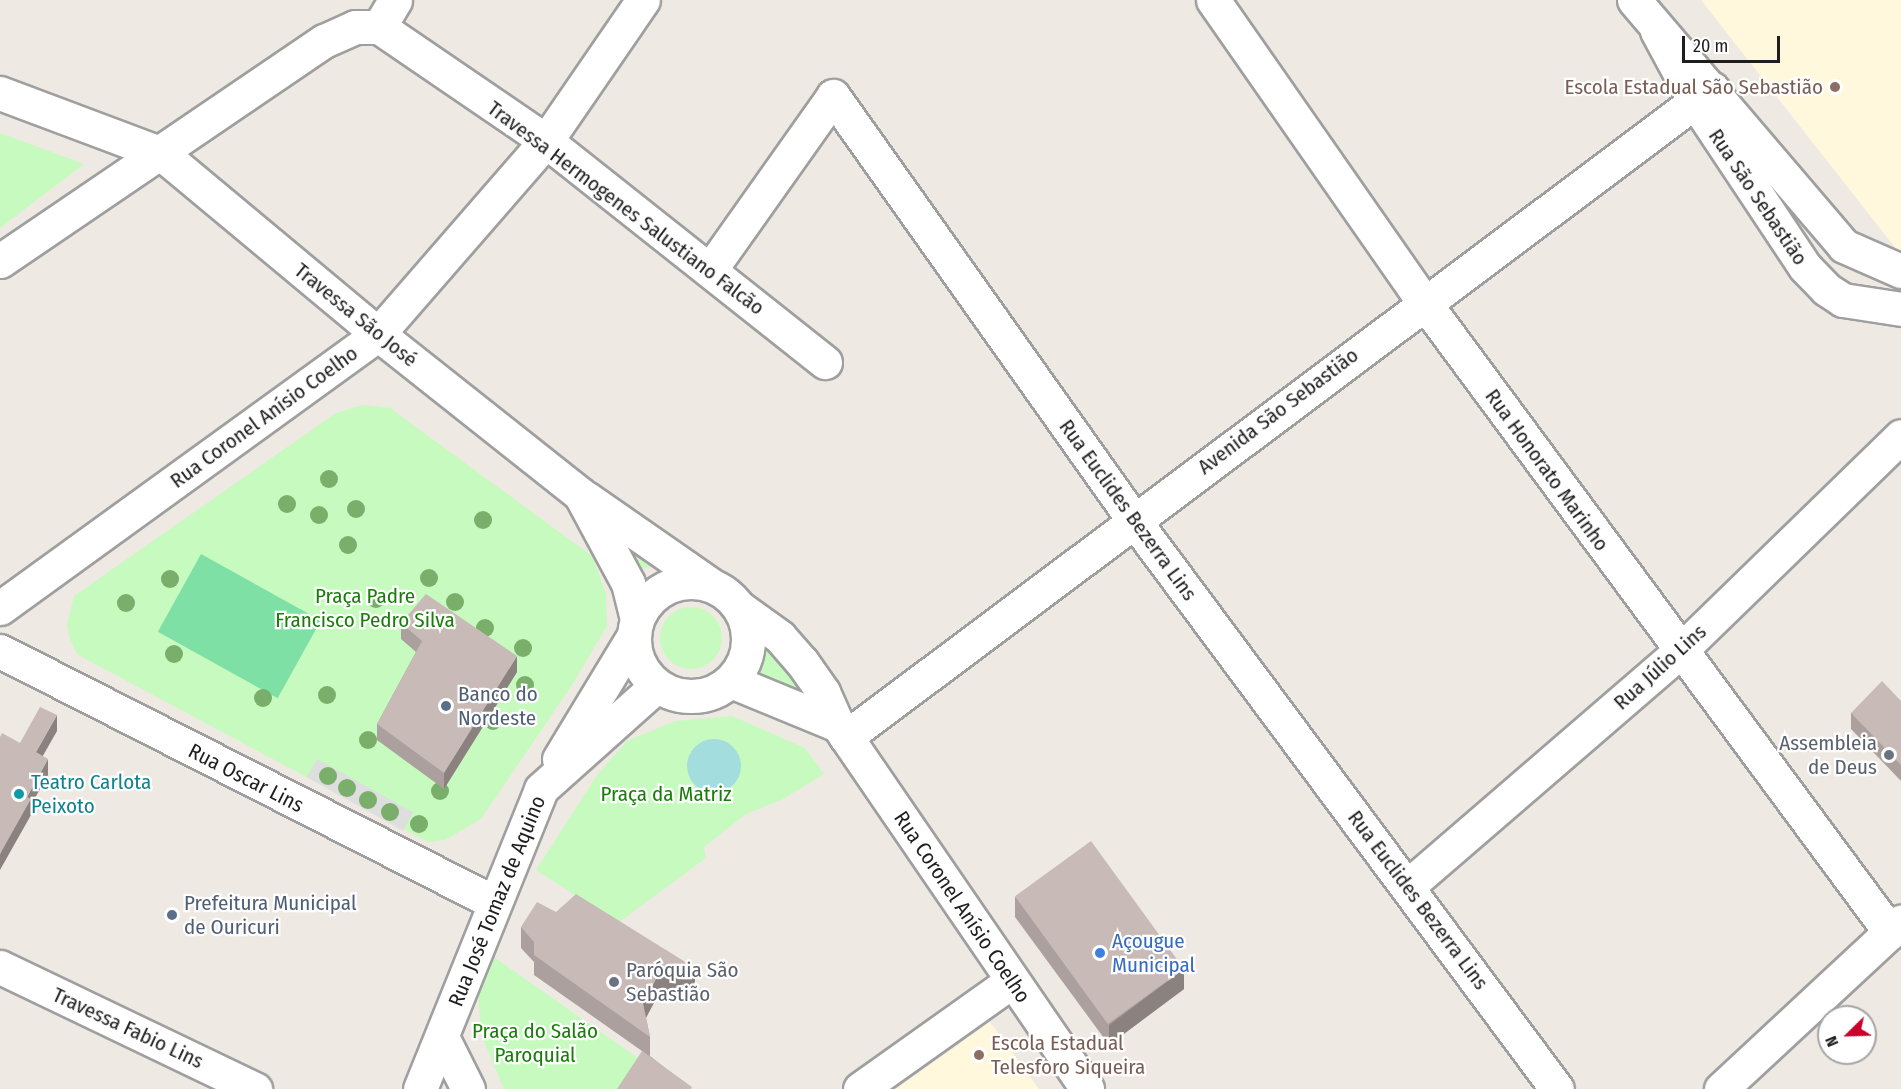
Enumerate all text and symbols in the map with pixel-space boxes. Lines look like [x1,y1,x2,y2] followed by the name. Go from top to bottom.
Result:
[1685,24,1782,62] scale bar
[1693,35,1728,57] text: 20 m
[1564,74,1823,100] place label: Escola Estadual São Sebastião
[1828,80,1842,94] marker: Escola Estadual São Sebastião
[483,96,769,320] street label: Travessa Hermogenes Salustiano Falcão
[1703,124,1813,270] street label: Rua São Sebastião
[289,258,423,372] street label: Travessa São José
[165,340,363,494] street label: Rua Coronel Anísio Coelho
[1193,342,1363,480] street label: Avenida São Sebastião
[1480,384,1614,556] street label: Rua Honorato Marinho
[1054,415,1202,605] street label: Rua Euclides Bezerra Lins
[275,583,455,633] park label: Praça Padre Francisco Pedro Silva
[1609,619,1711,715] street label: Rua Júlio Lins
[458,681,538,731] place label: Banco do Nordeste
[439,699,453,713] marker: Banco do Nordeste
[1779,730,1877,780] place label: Assembleia de Deus
[184,738,308,818] street label: Rua Oscar Lins
[1882,748,1896,762] marker: Assembleia de Deus
[31,769,151,819] place label: Teatro Carlota Peixoto
[600,781,732,807] park label: Praça da Matriz
[12,787,26,801] marker: Teatro Carlota Peixoto
[443,792,551,1010] street label: Rua José Tomaz de Aquino
[888,806,1036,1008] street label: Rua Coronel Anísio Coelho
[1342,806,1494,994] street label: Rua Euclides Bezerra Lins
[184,890,356,940] place label: Prefeitura Municipal de Ouricuri
[165,908,179,922] marker: Prefeitura Municipal de Ouricuri
[1112,928,1195,978] place label: Açougue Municipal
[1093,946,1107,960] marker: Açougue Municipal
[626,957,738,1007] place label: Paróquia São Sebastião
[607,975,621,989] marker: Paróquia São Sebastião
[49,982,207,1074] street label: Travessa Fabio Lins
[1817,1005,1877,1065] north arrow
[472,1018,598,1068] park label: Praça do Salão Paroquial
[991,1030,1145,1080] place label: Escola Estadual Telesforo Siqueira
[1821,1033,1842,1050] text: N
[972,1048,986,1062] marker: Escola Estadual Telesforo Siqueira

